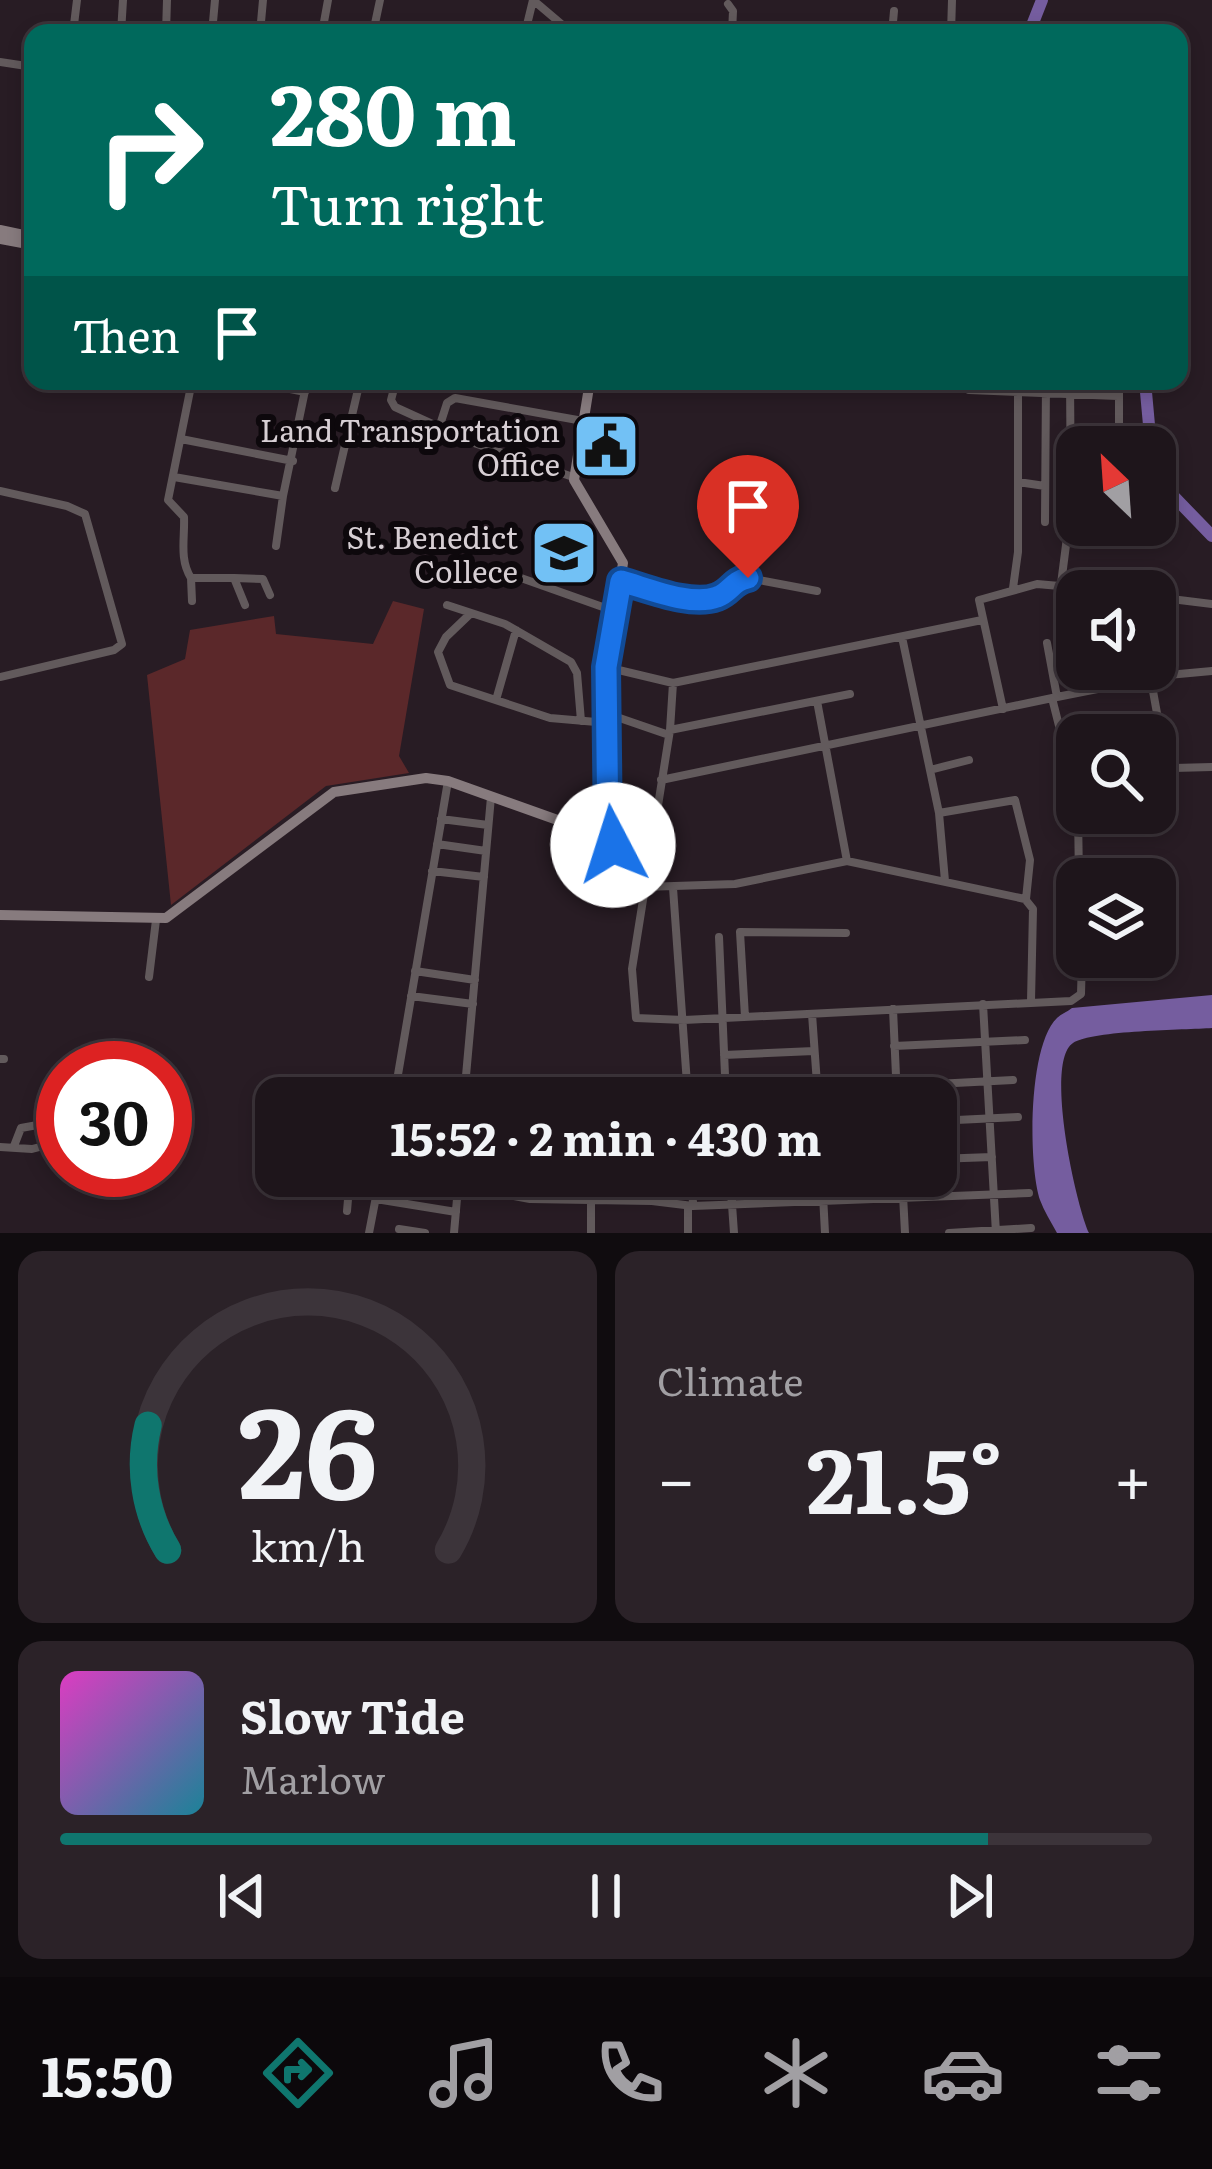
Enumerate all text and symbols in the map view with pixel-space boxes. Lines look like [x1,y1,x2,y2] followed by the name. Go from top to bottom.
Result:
[270,47,517,172] text: 280 m
[72,72,228,228] icon: right
[270,161,544,242] text: Turn right
[72,300,180,367] text: Then
[204,300,270,366] icon: arrive
[260,407,560,485] place label: Land Transportation Office
[571,411,641,481] public building icon: Land Transportation Office
[1056,426,1176,546] north arrow
[1056,426,1176,978] map controls
[697,455,799,578] pin
[715,473,781,539] icon: arrive
[346,514,518,592] place label: St. Benedict Collece
[529,518,599,588] school or university icon: St. Benedict Collece
[1056,570,1176,690] button: sound
[1056,714,1176,834] button: search
[550,782,676,908] position arrow
[1056,858,1176,978] button: layers
[36,1041,192,1197] speed limit sign: 30
[390,1103,822,1170] text: 15:52 · 2 min · 430 m
[657,1350,803,1408] text: Climate
[238,1352,377,1537] text: 26
[807,1408,1002,1542] text: 21.5°
[657,1426,695,1524] text: −
[1114,1426,1152,1524] text: +
[250,1512,365,1575] text: km/h
[240,1681,465,1748] text: Slow Tide
[240,1748,385,1806] text: Marlow
[209,1863,275,1929] icon: previous
[573,1863,639,1929] icon: pause
[937,1863,1003,1929] icon: next
[256,2031,340,2115] icon: directions
[422,2031,506,2115] icon: music
[588,2031,672,2115] icon: phone
[754,2031,838,2115] icon: climate
[921,2031,1005,2115] icon: car
[1087,2031,1171,2115] icon: filters
[41,2033,173,2114] text: 15:50

